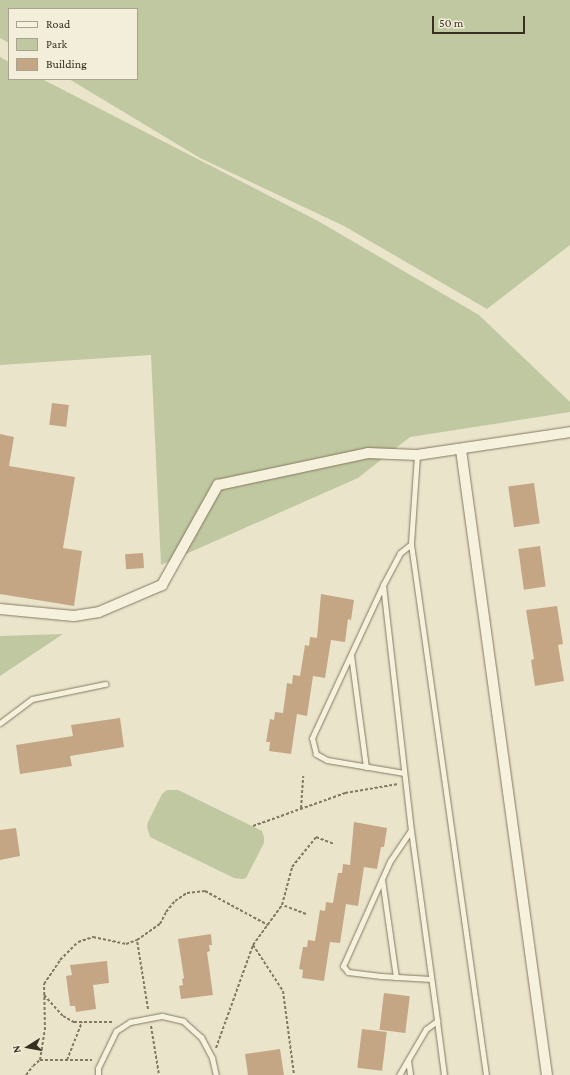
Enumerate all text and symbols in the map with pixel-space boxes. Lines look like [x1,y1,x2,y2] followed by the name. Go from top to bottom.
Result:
[8,8,138,80] legend
[434,8,527,34] scale bar
[439,16,463,30] text: 50 m
[46,17,70,31] text: Road
[46,37,67,51] text: Park
[46,57,87,71] text: Building
[8,1027,48,1067] north arrow
[10,1044,23,1054] text: N

